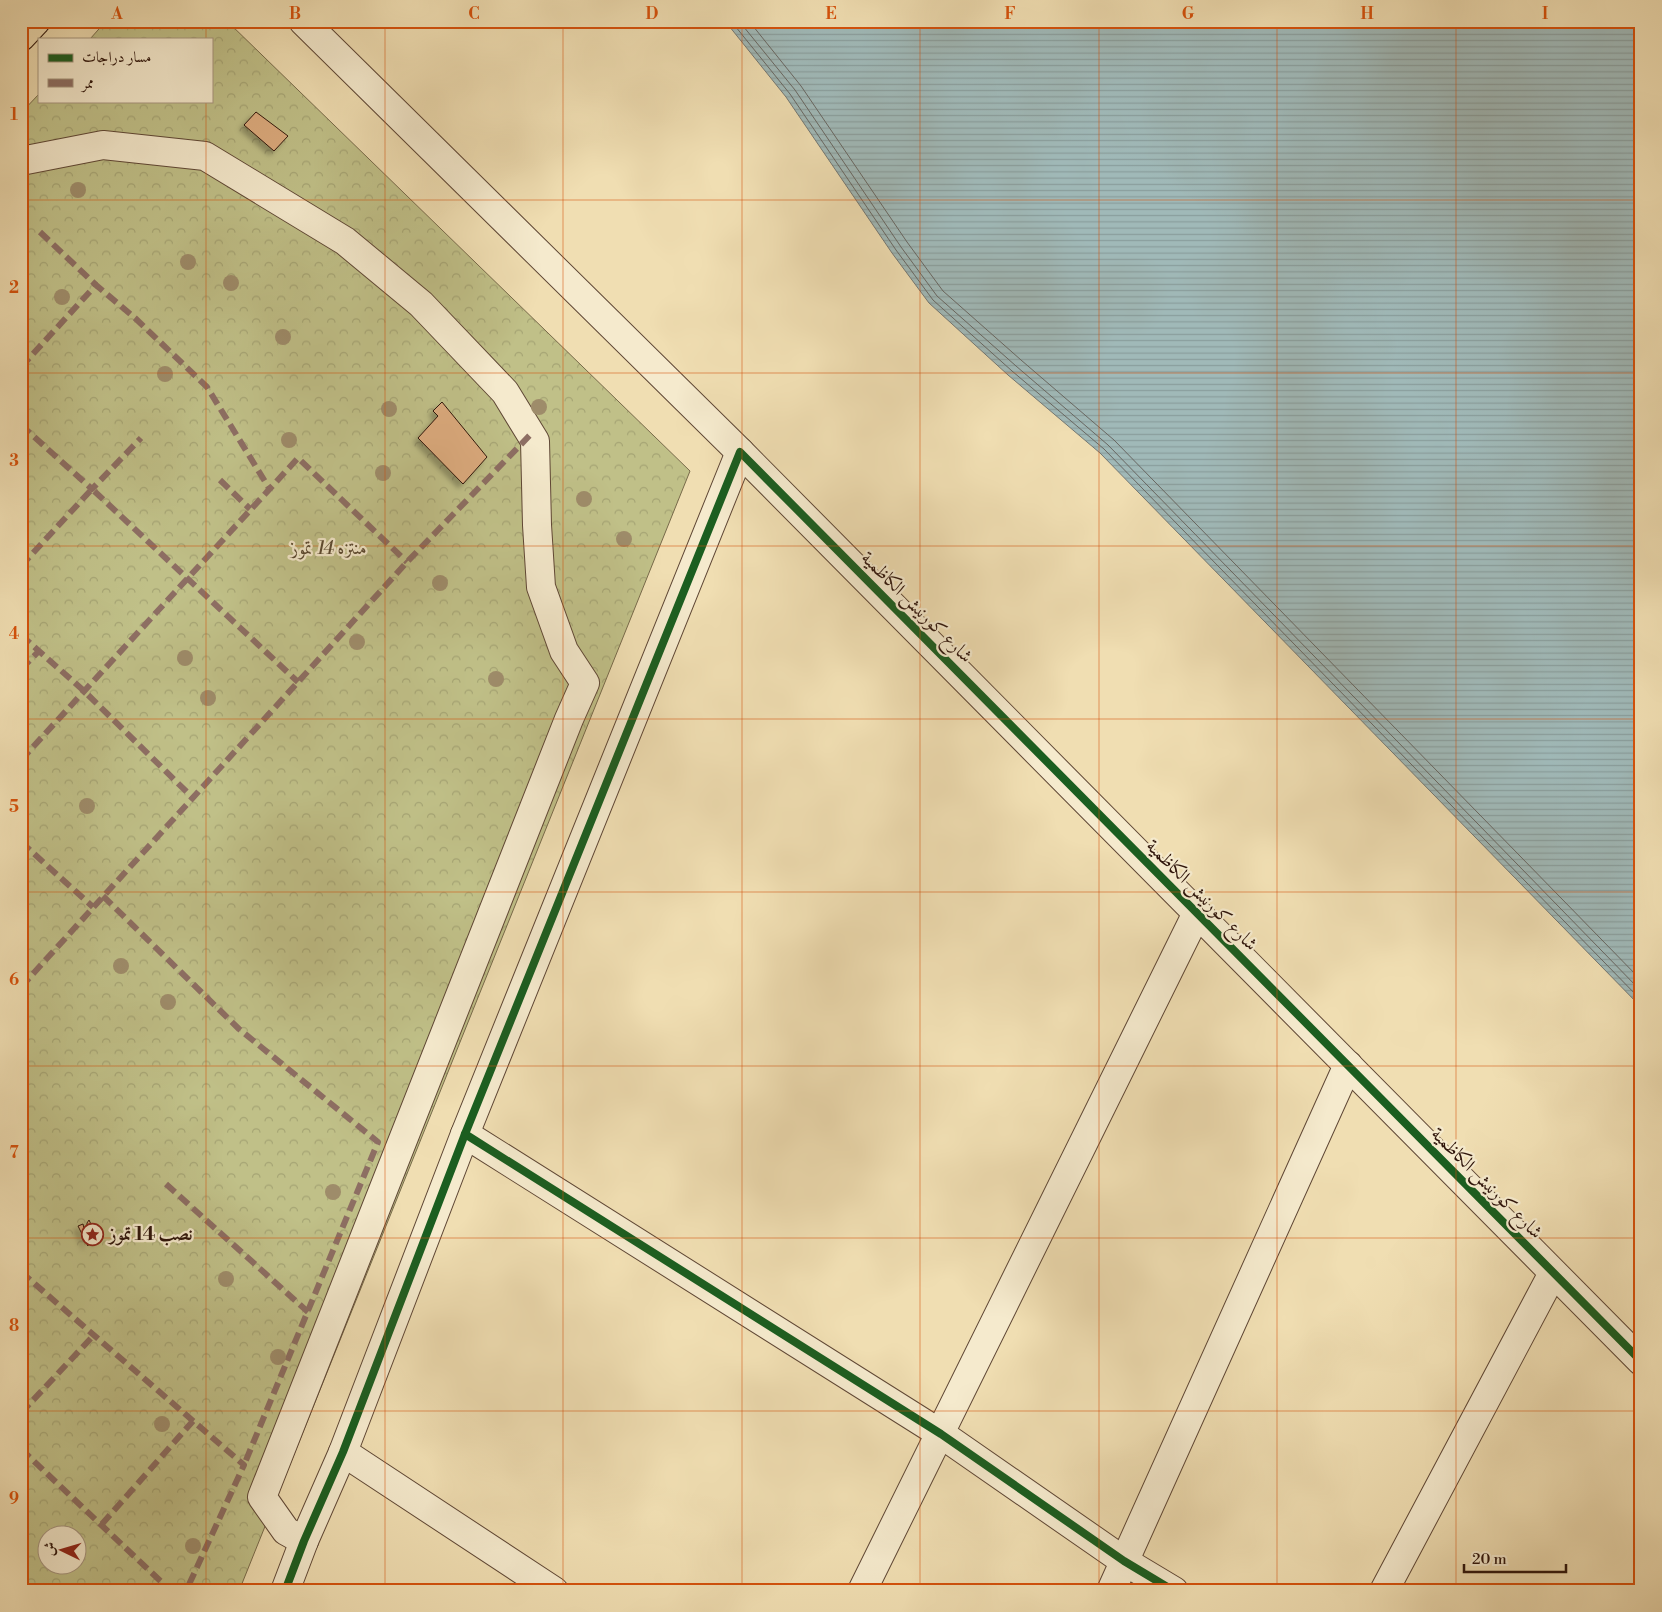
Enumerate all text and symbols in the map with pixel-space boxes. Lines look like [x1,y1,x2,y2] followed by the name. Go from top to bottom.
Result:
[110,4,123,24] text: A
[289,4,301,24] text: B
[468,4,480,24] text: C
[646,4,659,24] text: D
[825,4,837,24] text: E
[1004,4,1016,24] text: F
[1182,4,1195,24] text: G
[1360,4,1374,24] text: H
[1542,4,1548,24] text: I
[38,38,212,102] legend
[82,48,151,67] text: مسار دراجات
[80,74,94,93] text: ممر
[10,105,18,125] text: 1
[9,278,19,298] text: 2
[9,451,19,471] text: 3
[289,536,367,560] park label: منتزه 14 تموز
[854,546,978,670] street label: شارع كورنيش الكاظمية
[9,624,20,644] text: 4
[9,797,19,817] text: 5
[1139,834,1263,958] street label: شارع كورنيش الكاظمية
[9,970,19,990] text: 6
[1424,1122,1548,1246] street label: شارع كورنيش الكاظمية
[9,1143,19,1163] text: 7
[81,1222,105,1246] place icon: نصب 14 تموز
[107,1222,193,1246] place label: نصب 14 تموز
[9,1316,19,1336] text: 8
[9,1489,19,1509] text: 9
[38,1524,88,1574] north arrow
[40,1541,60,1557] text: ش
[1464,1542,1567,1574] scale bar
[1472,1550,1507,1569] text: 20 m

